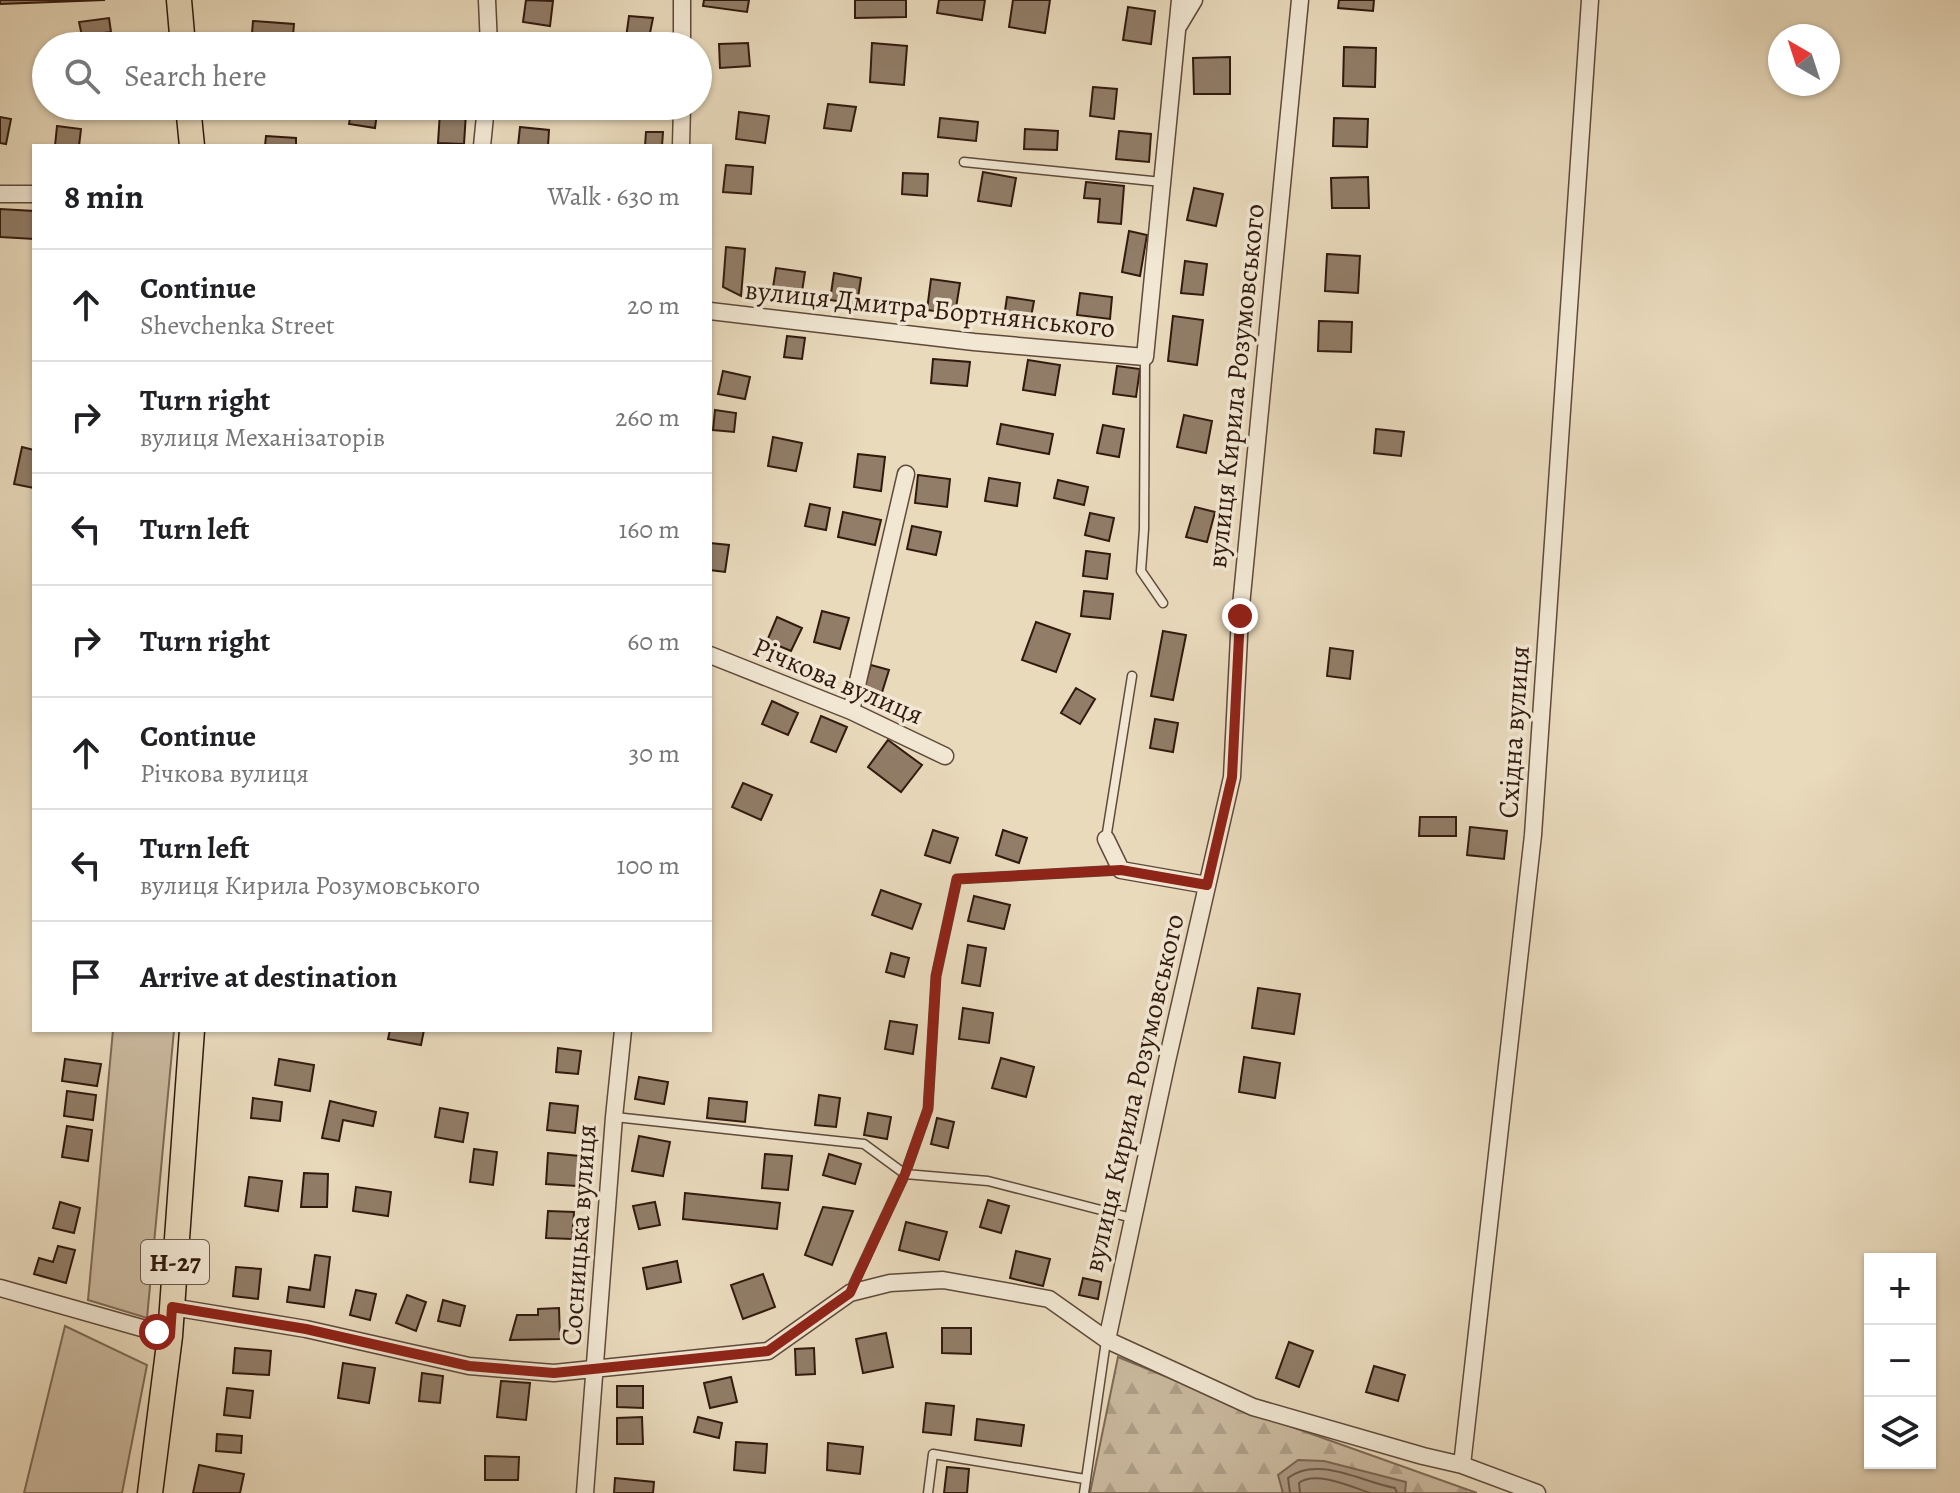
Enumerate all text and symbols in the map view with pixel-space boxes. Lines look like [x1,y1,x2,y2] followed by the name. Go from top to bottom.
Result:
[1768,24,1840,96] north arrow
[32,32,712,120] search box
[60,54,104,98] icon: search
[124,56,267,96] text: Search here
[64,173,144,220] text: 8 min
[548,179,680,214] text: Walk · 630 m
[1198,202,1274,570] street label: вулиця Кирила Розумовського
[140,268,256,308] text: Continue
[743,271,1117,347] street label: вулиця Дмитра Бортнянського
[64,283,108,327] icon: ahead
[627,288,680,323] text: 20 m
[140,308,335,343] text: Shevchenka Street
[140,380,270,420] text: Turn right
[64,395,108,439] icon: right
[615,400,680,435] text: 260 m
[140,420,385,455] text: вулиця Механізаторів
[64,507,108,551] icon: left
[140,509,249,549] text: Turn left
[618,512,680,547] text: 160 m
[1222,598,1258,634] route end
[64,619,108,663] icon: right
[140,621,270,661] text: Turn right
[627,624,680,659] text: 60 m
[747,628,929,734] street label: Річкова вулиця
[1489,644,1539,820] street label: Східна вулиця
[140,716,256,756] text: Continue
[64,731,108,775] icon: ahead
[629,736,680,771] text: 30 m
[140,756,309,791] text: Річкова вулиця
[140,828,249,868] text: Turn left
[64,843,108,887] icon: left
[617,848,680,883] text: 100 m
[140,868,480,903] text: вулиця Кирила Розумовського
[1074,910,1194,1276] street label: вулиця Кирила Розумовського
[64,955,108,999] icon: arrive
[140,957,397,997] text: Arrive at destination
[552,1123,606,1347] street label: Сосницька вулиця
[141,1240,209,1284] road number: Н-27
[1864,1253,1936,1469] map controls
[1864,1253,1936,1325] button: +
[139,1314,175,1350] route start
[1864,1325,1936,1397] button: −
[1864,1397,1936,1469] button: layers

